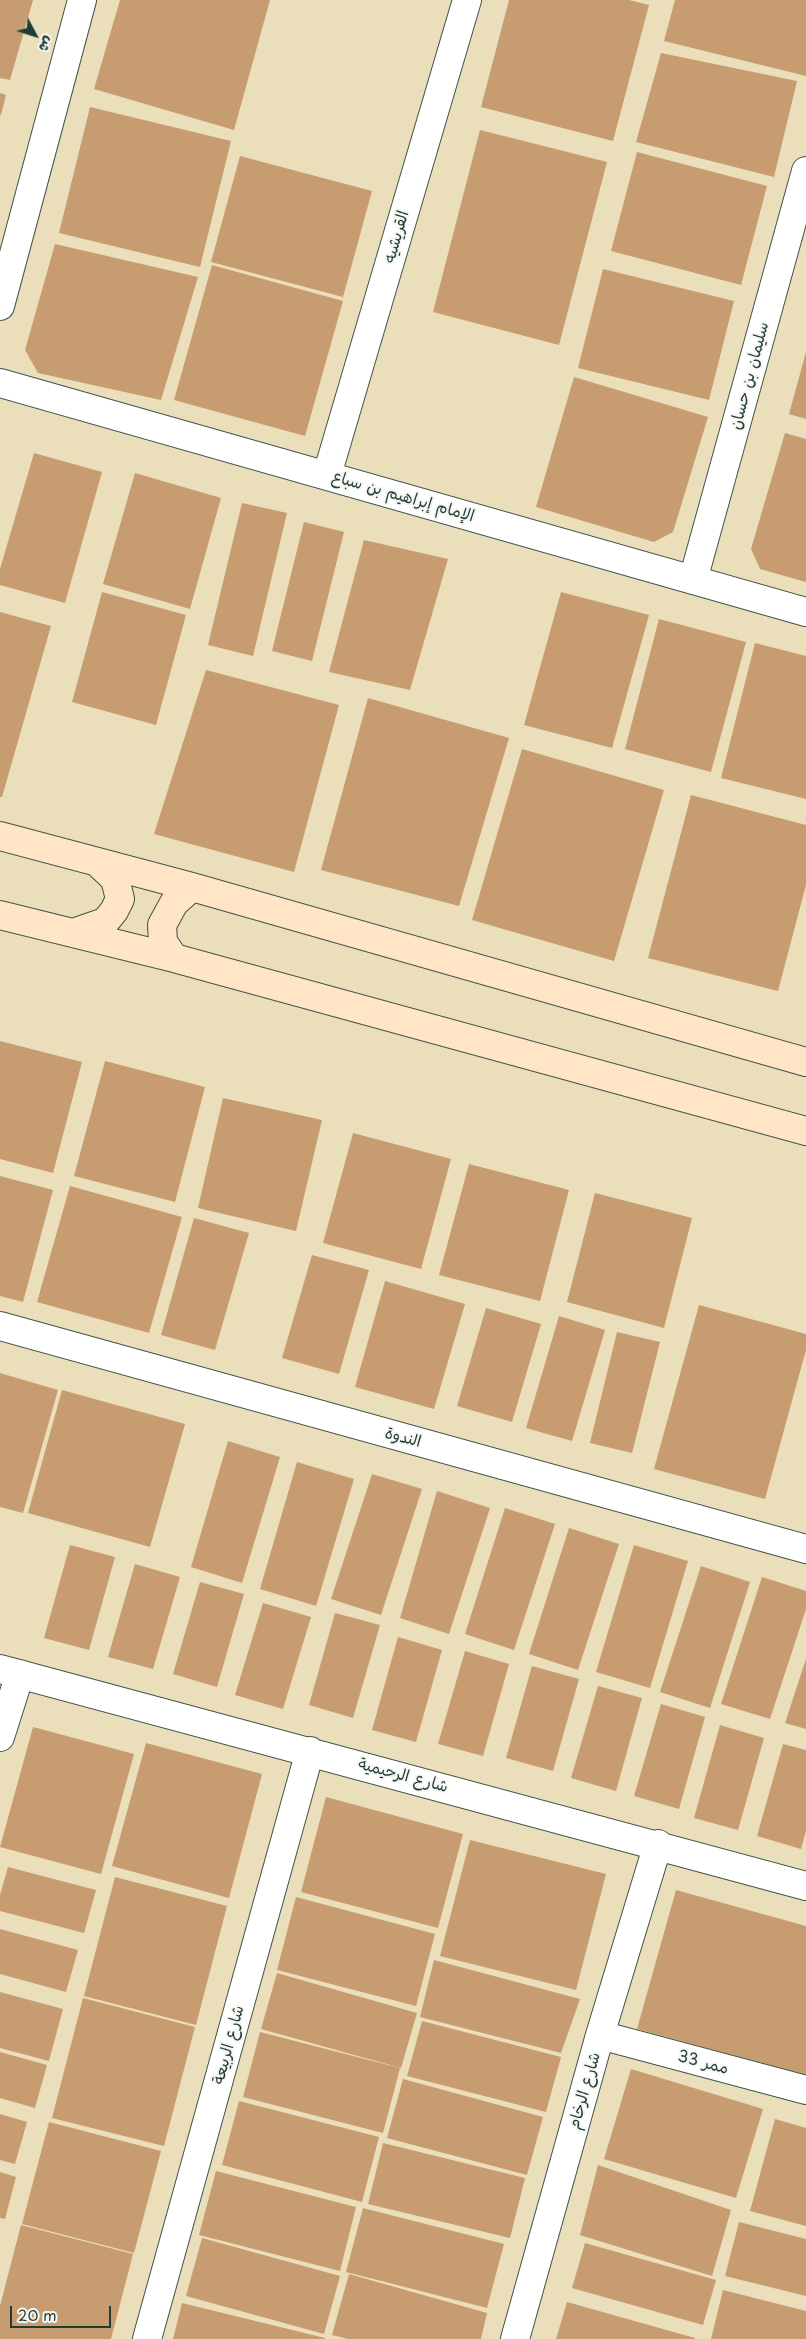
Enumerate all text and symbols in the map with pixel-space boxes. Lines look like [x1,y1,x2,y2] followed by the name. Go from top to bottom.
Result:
[10,10,60,60] north arrow
[34,32,60,58] text: ش
[380,209,414,265] street label: القريشيه
[726,320,774,432] street label: سليمان بن حسان
[330,467,476,527] street label: الإمام إبراهيم بن سباع
[383,1424,423,1452] street label: الندوة
[356,1755,450,1797] street label: شارع الرحيمية
[209,2003,249,2087] street label: شارع الربيعة
[675,2047,731,2079] street label: ممر 33
[565,2050,605,2132] street label: شارع الرخام
[12,2296,114,2328] scale bar
[18,2303,57,2326] text: 20 m

